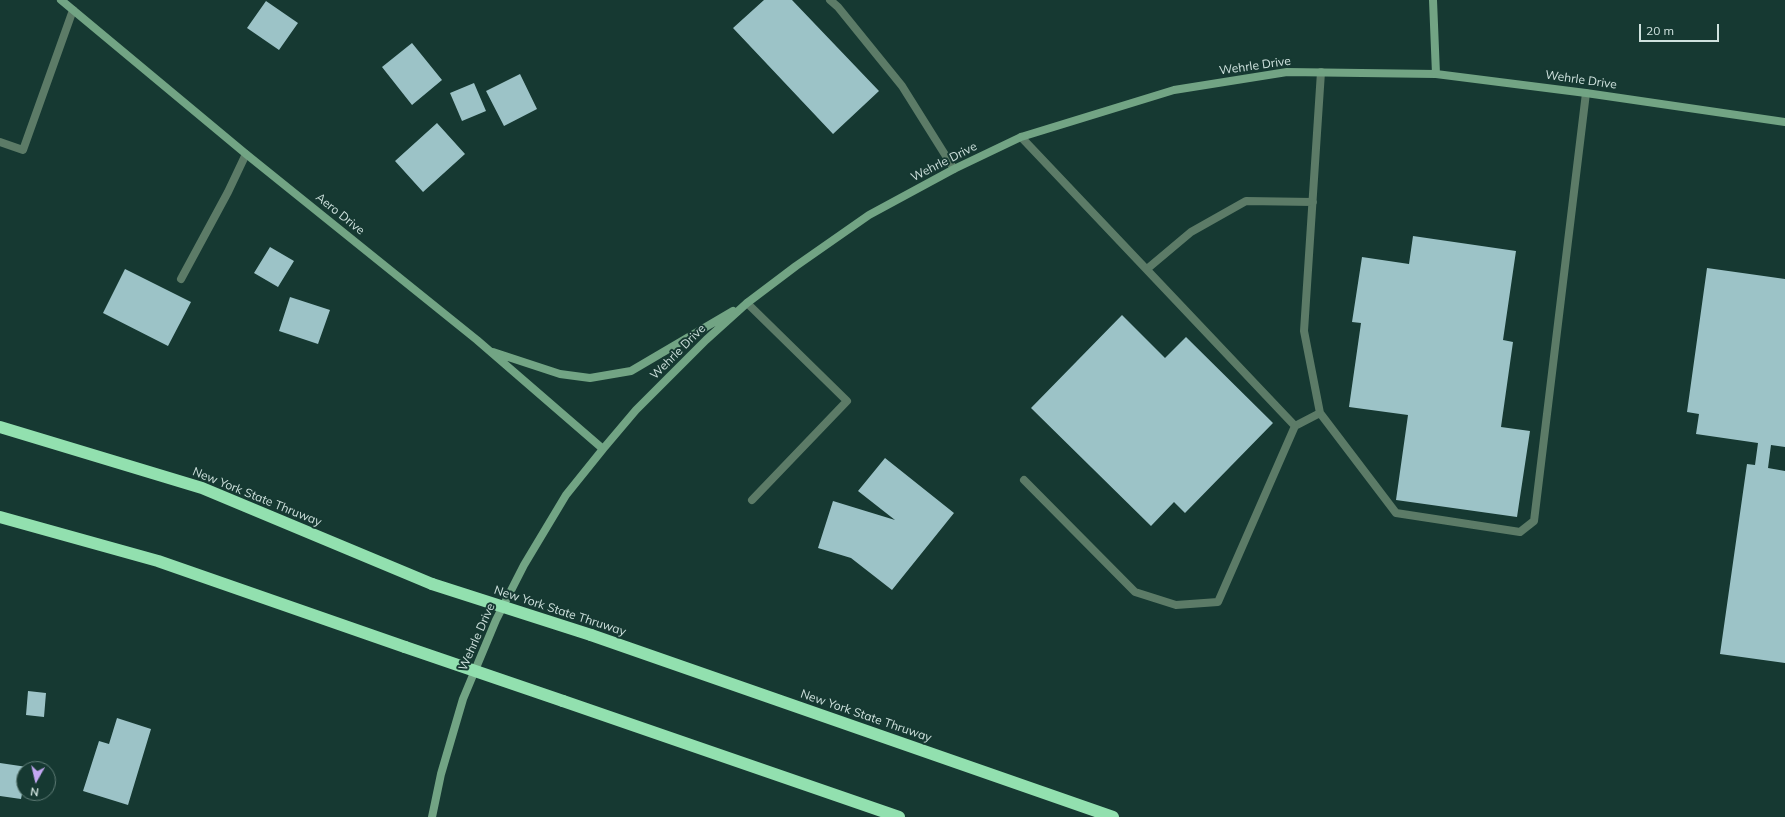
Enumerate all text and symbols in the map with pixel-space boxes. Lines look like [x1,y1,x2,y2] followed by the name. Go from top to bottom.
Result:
[1641,16,1721,42] scale bar
[1646,23,1674,38] text: 20 m
[1218,54,1292,78] street label: Wehrle Drive
[1544,68,1618,92] street label: Wehrle Drive
[909,139,979,185] street label: Wehrle Drive
[313,190,367,238] street label: Aero Drive
[647,321,709,383] street label: Wehrle Drive
[190,465,324,529] street label: New York State Thruway
[492,583,628,639] street label: New York State Thruway
[456,601,498,673] street label: Wehrle Drive
[798,687,934,745] street label: New York State Thruway
[16,761,56,801] north arrow
[29,784,40,799] text: N

